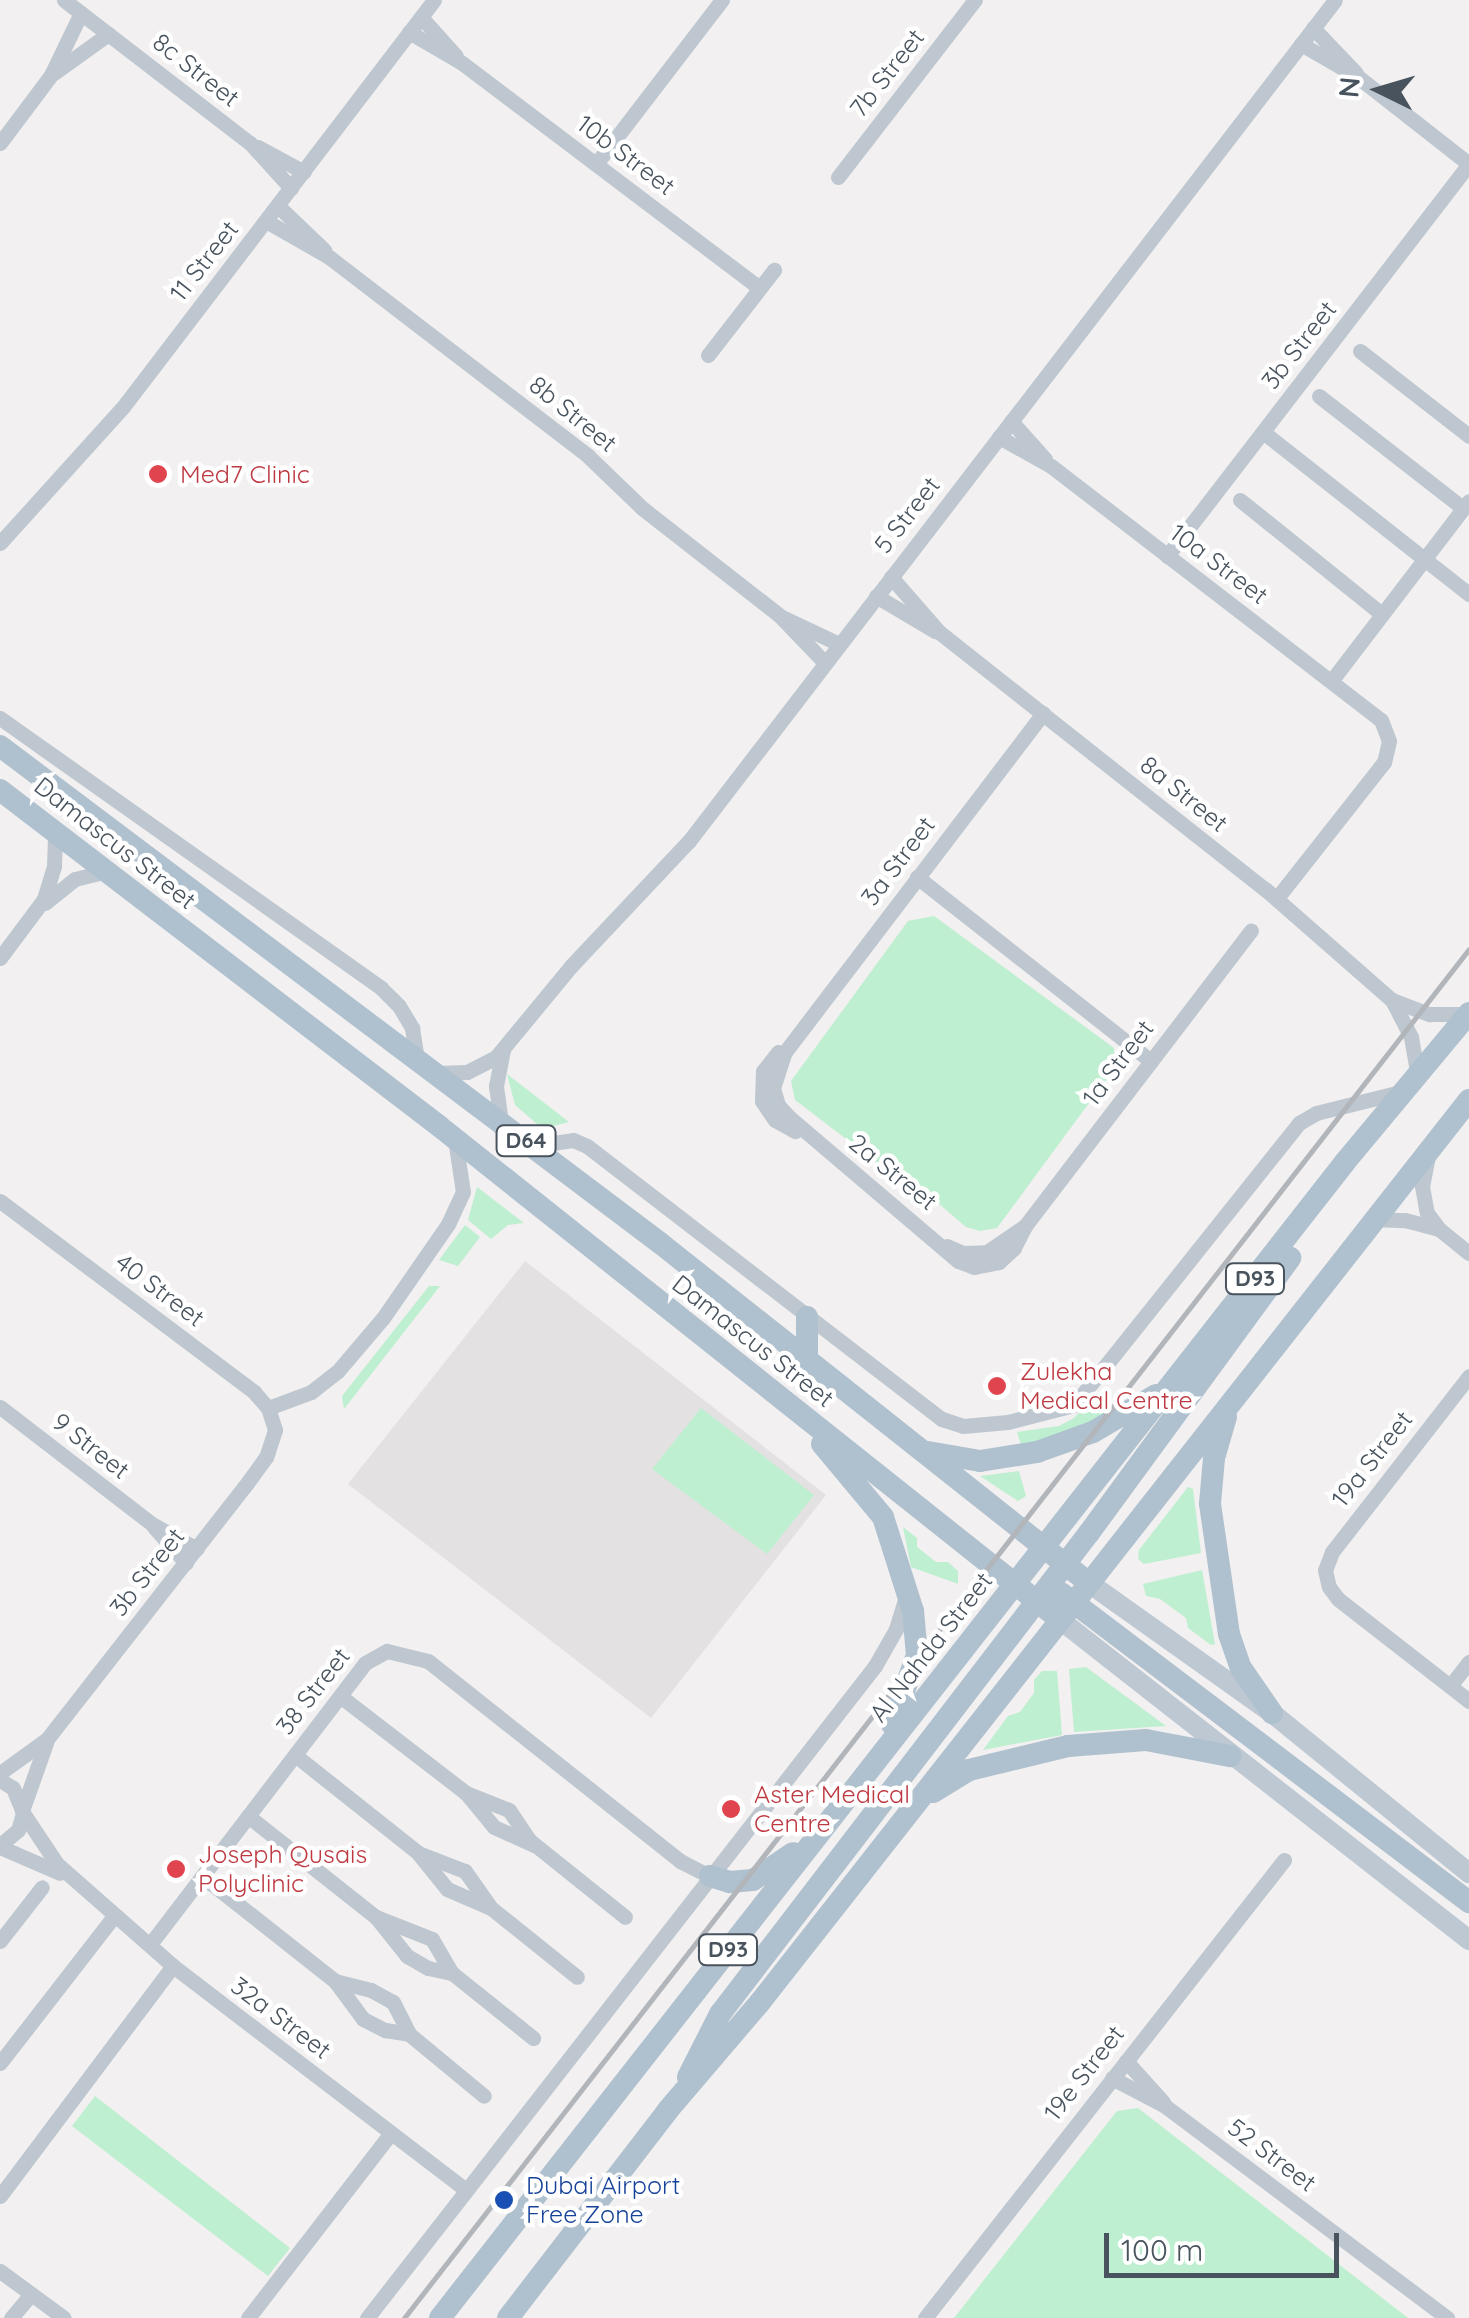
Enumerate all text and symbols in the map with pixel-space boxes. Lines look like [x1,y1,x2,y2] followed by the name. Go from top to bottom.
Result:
[843,23,931,123] street label: 7b Street
[147,27,245,113] street label: 8c Street
[1329,40,1429,140] north arrow
[1330,76,1367,99] text: N
[571,109,681,201] street label: 10b Street
[163,215,245,307] street label: 11 Street
[1255,295,1343,395] street label: 3b Street
[523,370,623,458] street label: 8b Street
[180,459,310,489] place label: Med7 Clinic
[145,461,171,487] marker: Med7 Clinic
[868,471,946,559] street label: 5 Street
[1164,518,1274,610] street label: 10a Street
[1134,750,1234,838] street label: 8a Street
[28,771,202,915] street label: Damascus Street
[855,811,941,911] street label: 3a Street
[1076,1014,1160,1112] street label: 1a Street
[494,1124,558,1158] road number: D64
[843,1128,943,1216] street label: 2a Street
[110,1247,210,1333] street label: 40 Street
[1222,1262,1288,1296] road number: D93
[666,1269,840,1413] street label: Damascus Street
[1020,1357,1193,1416] place label: Zulekha Medical Centre
[984,1373,1010,1399] marker: Zulekha Medical Centre
[1325,1405,1419,1513] street label: 19a Street
[47,1407,135,1485] street label: 9 Street
[103,1522,191,1622] street label: 3b Street
[863,1566,999,1728] street label: Al Nahda Street
[270,1642,356,1740] street label: 38 Street
[754,1780,910,1839] place label: Aster Medical Centre
[718,1796,744,1822] marker: Aster Medical Centre
[198,1840,367,1899] place label: Joseph Qusais Polyclinic
[163,1856,189,1882] marker: Joseph Qusais Polyclinic
[696,1933,760,1967] road number: D93
[225,1971,337,2065] street label: 32a Street
[1038,2019,1130,2127] street label: 19e Street
[1222,2112,1322,2198] street label: 52 Street
[526,2171,680,2230] place label: Dubai Airport Free Zone
[491,2187,517,2213] marker: Dubai Airport Free Zone
[1109,2213,1344,2275] scale bar
[1121,2231,1203,2269] text: 100 m

